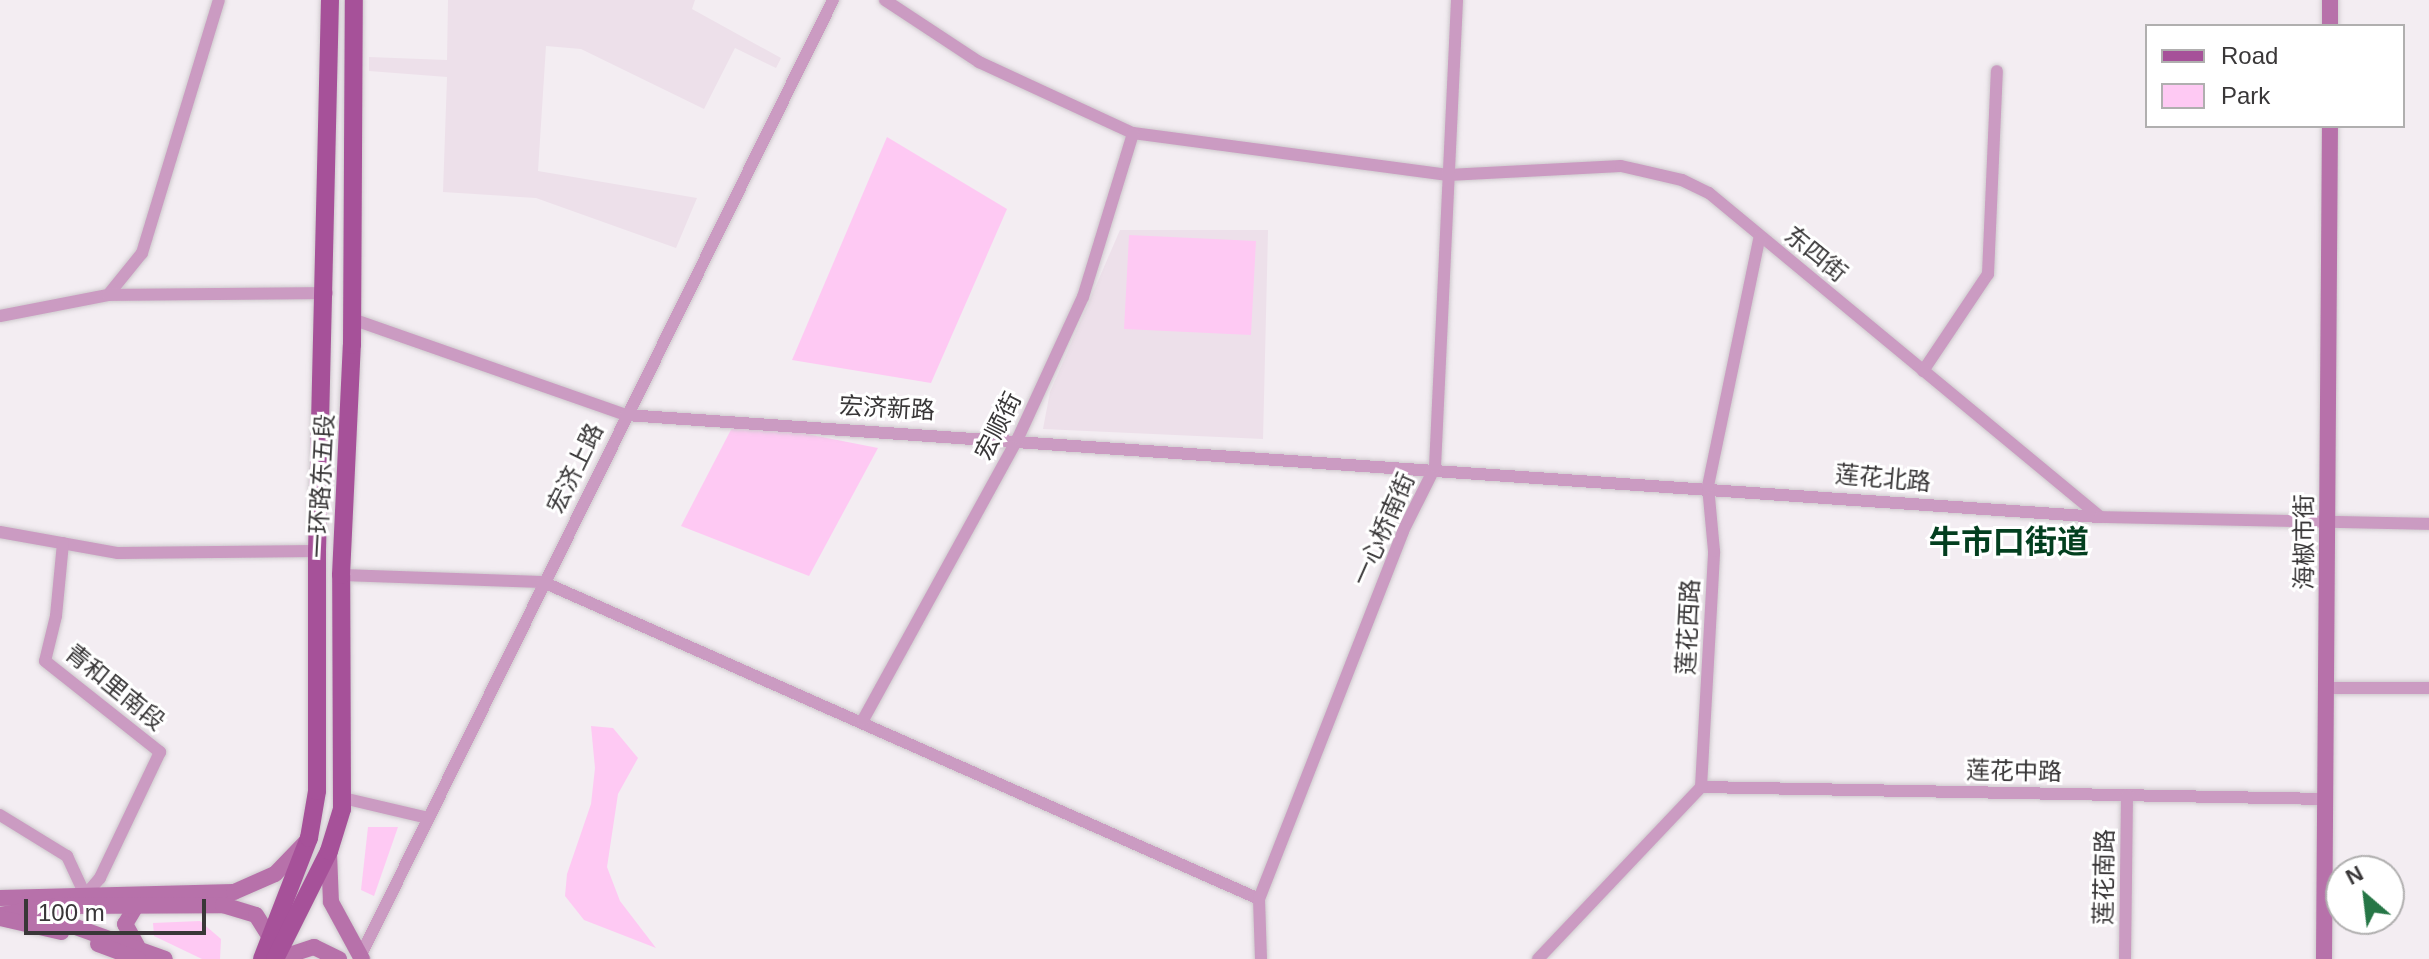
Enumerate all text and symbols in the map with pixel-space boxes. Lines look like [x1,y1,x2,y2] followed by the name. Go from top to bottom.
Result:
[2145,24,2405,128] legend
[2221,42,2278,69] text: Road
[2221,82,2270,109] text: Park
[1779,220,1853,288] street label: 东四街
[969,387,1027,465] street label: 宏顺街
[838,391,936,425] street label: 宏济新路
[303,413,339,559] street label: 一环路东五段
[541,419,609,517] street label: 宏济上路
[1834,459,1932,497] street label: 莲花北路
[1345,468,1421,590] street label: 一心桥南街
[2290,494,2318,590] street label: 海椒市街
[1929,523,2089,561] district label: 牛市口街道
[1671,578,1705,676] street label: 莲花西路
[59,638,171,736] street label: 青和里南段
[1966,756,2062,786] street label: 莲花中路
[2089,829,2119,925] street label: 莲花南路
[2325,855,2405,935] north arrow
[2342,860,2367,890] text: N
[28,883,210,933] scale bar
[38,899,105,926] text: 100 m

